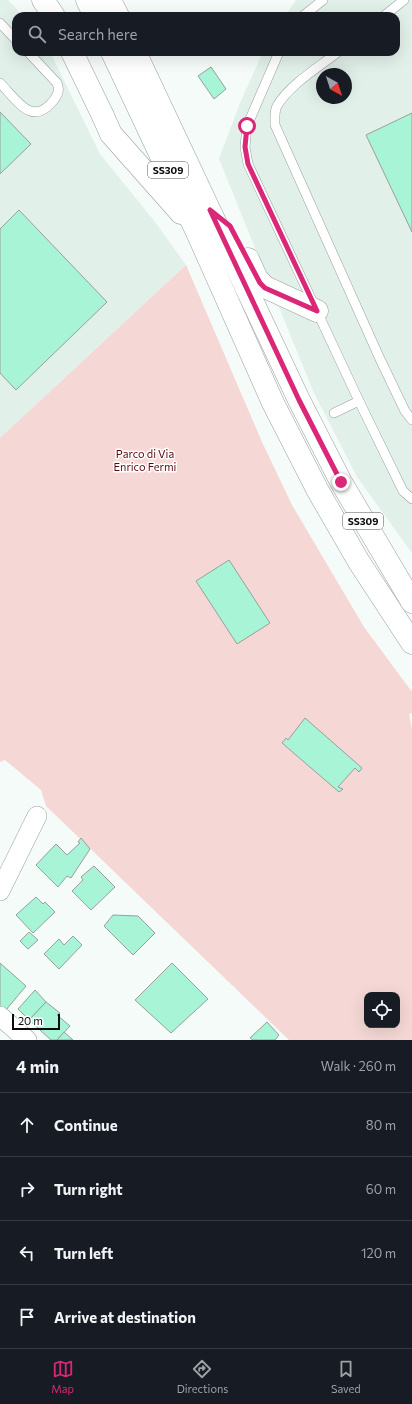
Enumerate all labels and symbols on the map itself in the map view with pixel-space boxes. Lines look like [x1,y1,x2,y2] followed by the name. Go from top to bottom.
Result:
[316,68,352,104] north arrow
[238,117,256,135] route start
[148,162,188,178] road number: SS309
[114,447,177,473] park label: Parco di Via Enrico Fermi
[332,473,350,491] route end
[343,513,383,529] road number: SS309
[12,1012,60,1031] scale bar

